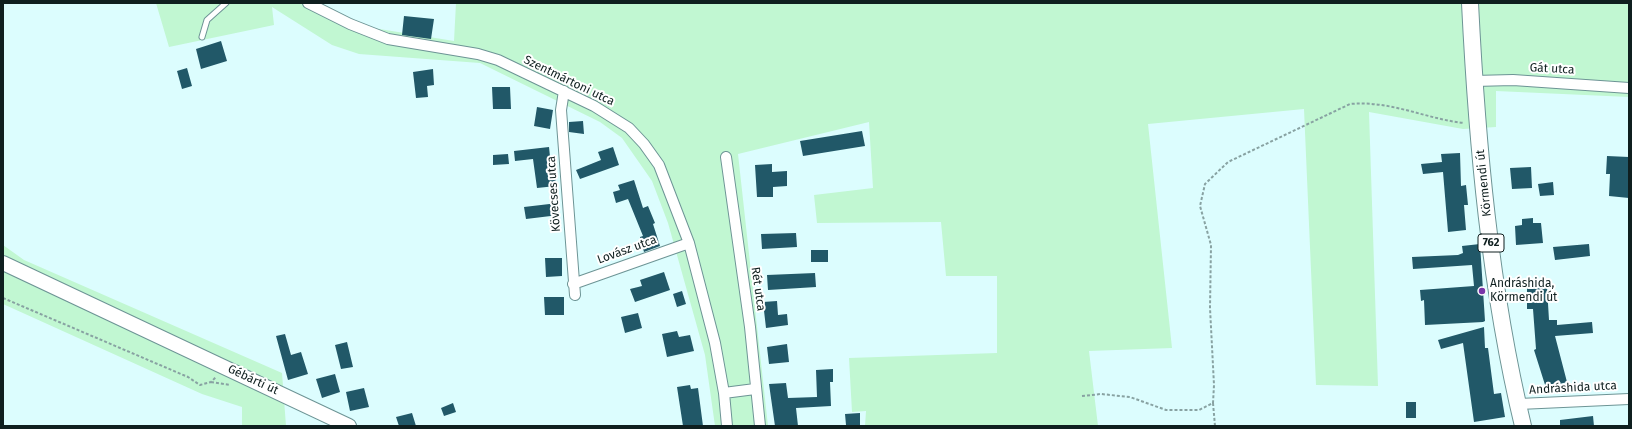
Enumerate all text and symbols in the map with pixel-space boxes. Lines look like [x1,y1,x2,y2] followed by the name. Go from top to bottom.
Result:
[521,53,617,109] street label: Szentmártoni utca
[1529,61,1575,77] street label: Gát utca
[1473,149,1495,217] street label: Körmendi út
[544,155,564,233] street label: Kövecses utca
[595,233,659,267] street label: Lovász utca
[1478,234,1504,252] road number: 762
[748,266,768,312] street label: Rét utca
[1490,277,1557,305] place label: Andráshida, Körmendi út
[1477,286,1487,296] marker: Andráshida, Körmendi út
[225,362,281,398] street label: Gébárti út
[1529,379,1617,397] street label: Andráshida utca

